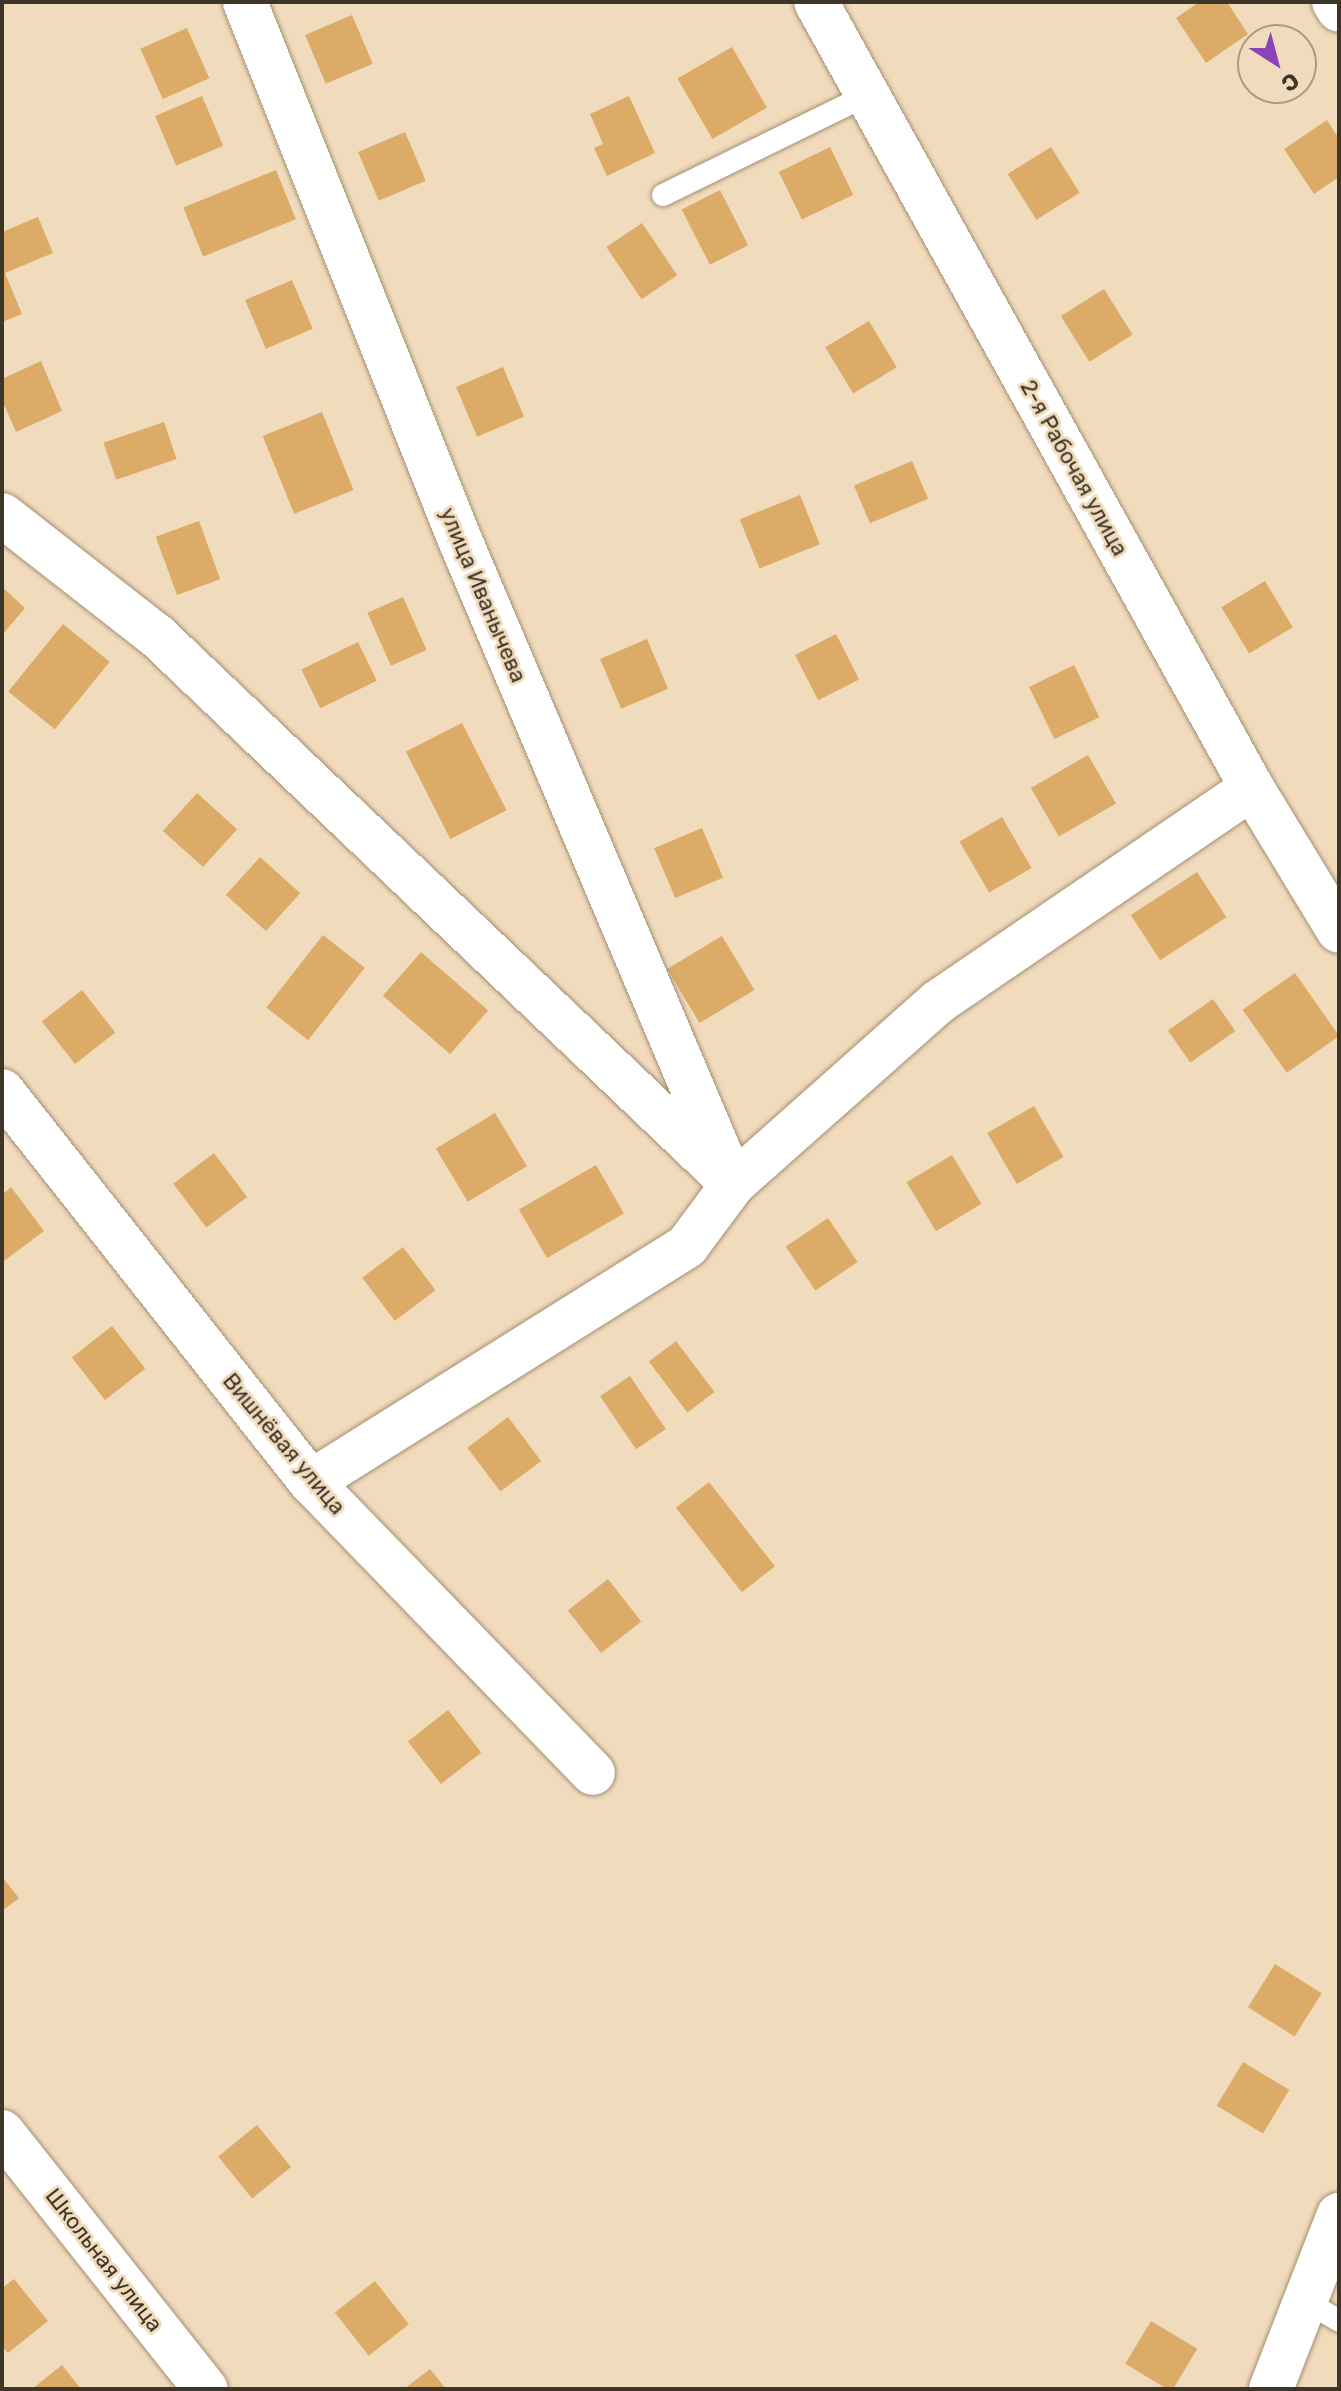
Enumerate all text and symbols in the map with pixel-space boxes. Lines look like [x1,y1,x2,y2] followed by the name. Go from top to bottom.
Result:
[1237,24,1317,104] north arrow
[1276,67,1304,98] text: С
[1015,375,1133,561] street label: 2-я Рабочая улица
[434,504,532,686] street label: улица Иванычева
[217,1368,351,1520] street label: Вишнёвая улица
[40,2183,168,2337] street label: Школьная улица

